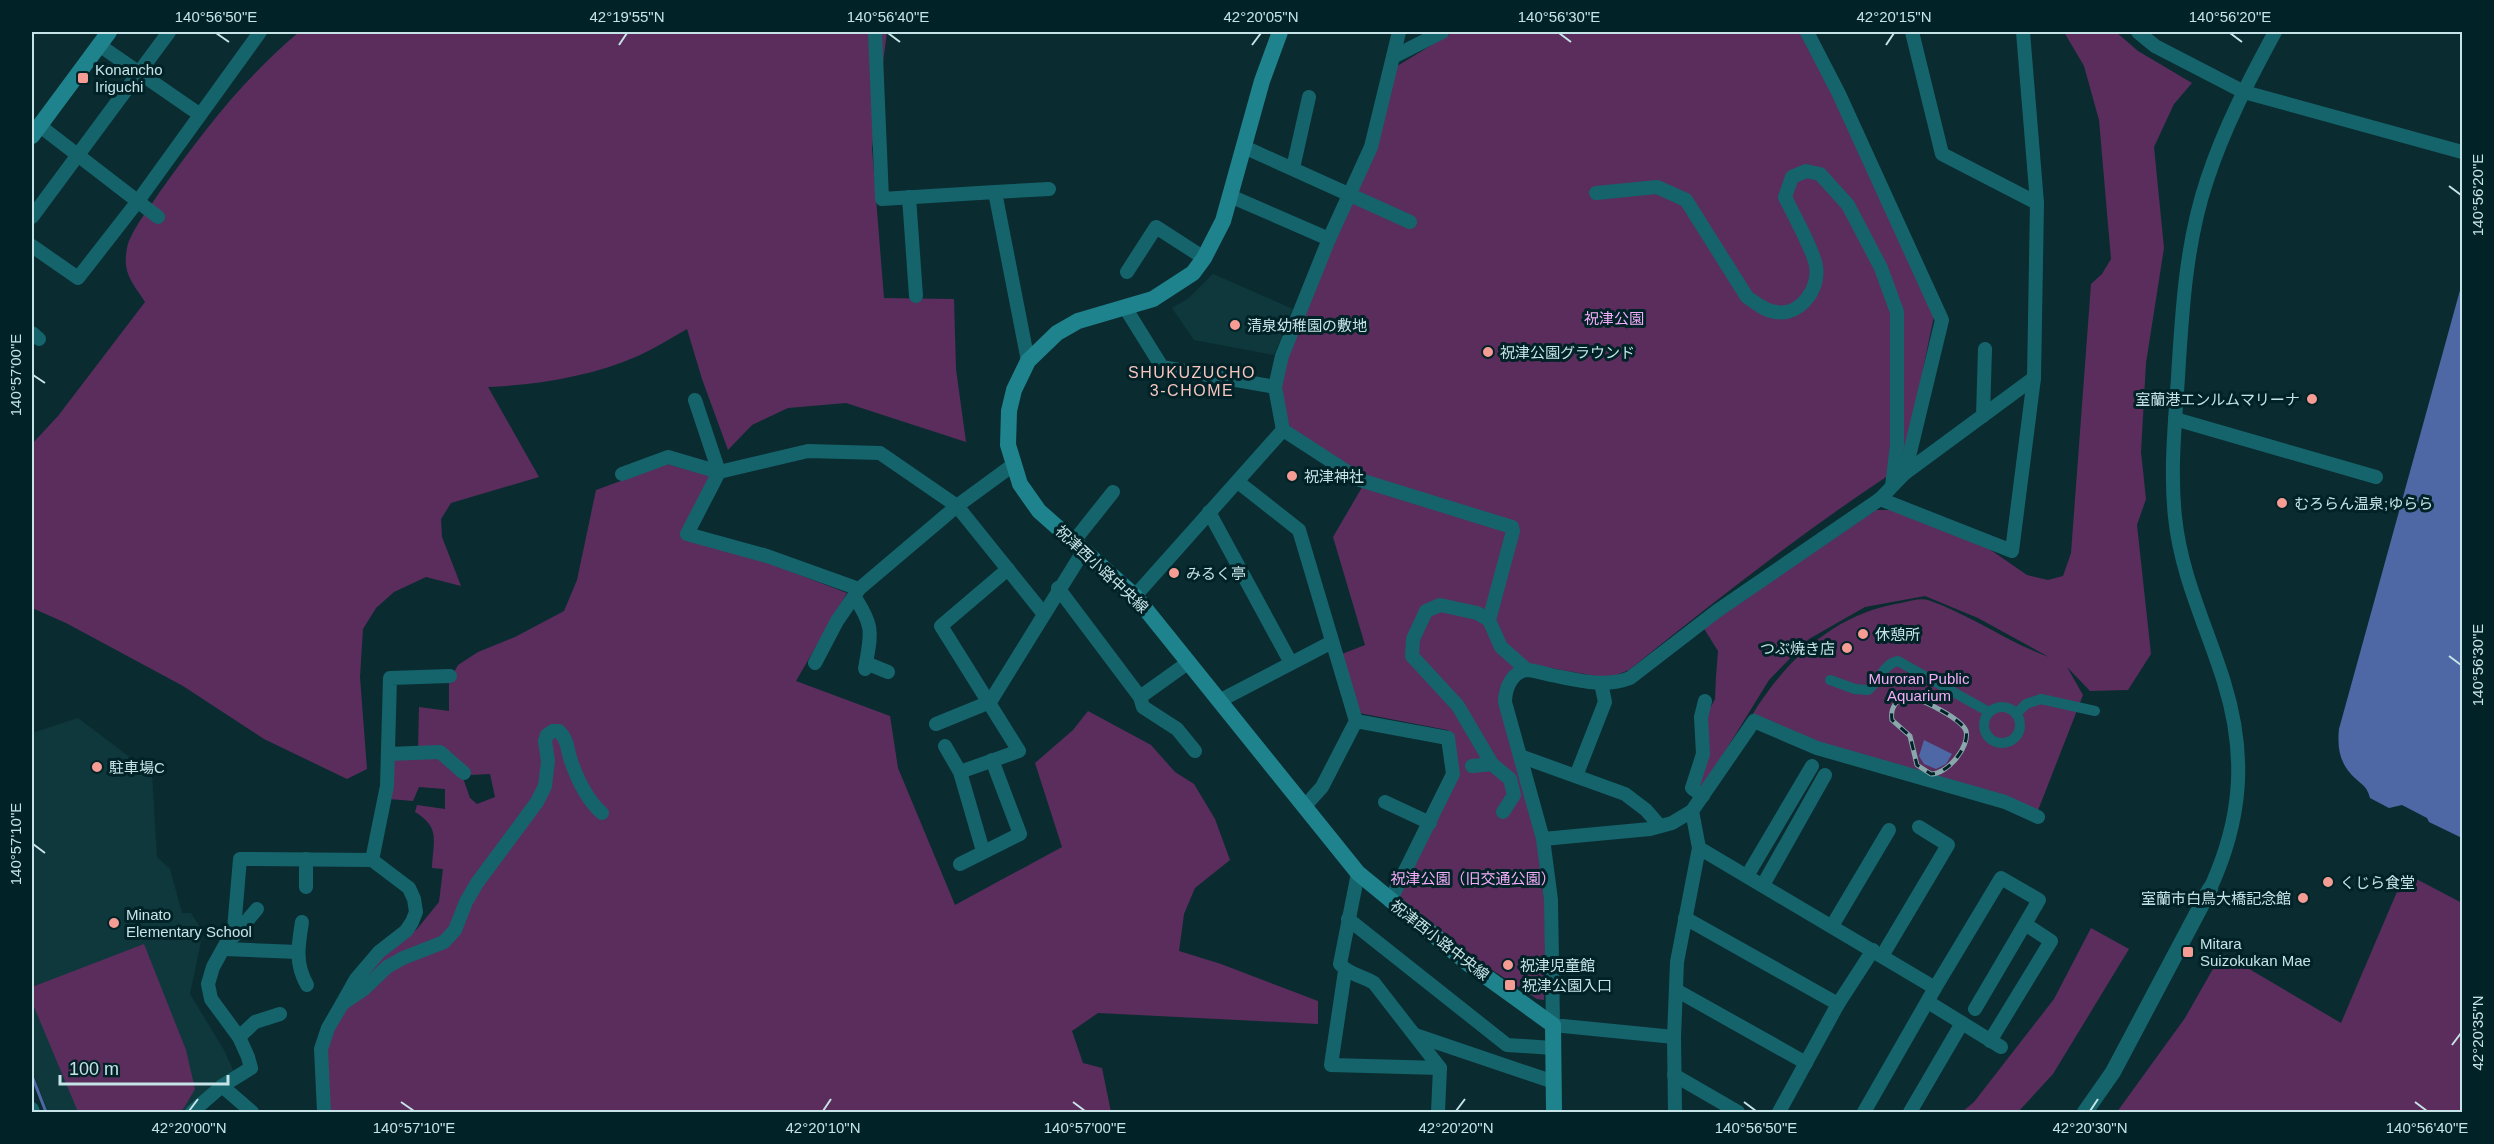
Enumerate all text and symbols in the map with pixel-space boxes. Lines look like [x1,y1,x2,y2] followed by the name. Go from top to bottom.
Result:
[175,8,257,25] text: 140°56'50"E
[589,8,665,25] text: 42°19'55"N
[847,8,929,25] text: 140°56'40"E
[1223,8,1299,25] text: 42°20'05"N
[1518,8,1600,25] text: 140°56'30"E
[1856,8,1932,25] text: 42°20'15"N
[2189,8,2271,25] text: 140°56'20"E
[95,61,163,95] place label: Konancho Iriguchi
[76,71,90,85] marker: Konancho Iriguchi
[2469,154,2486,236] text: 140°56'20"E
[1584,310,1644,327] park label: 祝津公園
[1247,317,1367,334] place label: 清泉幼稚園の敷地
[1228,318,1242,332] marker: 清泉幼稚園の敷地
[7,334,24,416] text: 140°57'00"E
[1500,344,1635,361] place label: 祝津公園グラウンド
[1481,345,1495,359] marker: 祝津公園グラウンド
[1128,364,1256,399] district label: SHUKUZUCHO 3-CHOME
[2135,391,2300,408] place label: 室蘭港エンルムマリーナ
[2305,392,2319,406] marker: 室蘭港エンルムマリーナ
[1304,468,1364,485] place label: 祝津神社
[1285,469,1299,483] marker: 祝津神社
[2294,495,2433,512] place label: むろらん温泉;ゆらら
[2275,496,2289,510] marker: むろらん温泉;ゆらら
[1052,522,1152,616] street label: 祝津西小路中央線
[1186,565,1246,582] place label: みるく亭
[1167,566,1181,580] marker: みるく亭
[2469,624,2486,706] text: 140°56'30"E
[1875,626,1920,643] place label: 休憩所
[1856,627,1870,641] marker: 休憩所
[1760,640,1835,657] place label: つぶ焼き店
[1840,641,1854,655] marker: つぶ焼き店
[1869,670,1970,704] park label: Muroran Public Aquarium
[109,759,165,776] place label: 駐車場C
[90,760,104,774] marker: 駐車場C
[7,803,24,885] text: 140°57'10"E
[1390,870,1556,887] park label: 祝津公園（旧交通公園）
[2340,874,2415,891] place label: くじら食堂
[2321,875,2335,889] marker: くじら食堂
[2141,890,2291,907] place label: 室蘭市白鳥大橋記念館
[2296,891,2310,905] marker: 室蘭市白鳥大橋記念館
[1387,896,1493,984] street label: 祝津西小路中央線
[126,906,252,940] place label: Minato Elementary School
[107,916,121,930] marker: Minato Elementary School
[2200,935,2311,969] place label: Mitara Suizokukan Mae
[2181,945,2195,959] marker: Mitara Suizokukan Mae
[1520,957,1595,974] place label: 祝津児童館
[1501,958,1515,972] marker: 祝津児童館
[1522,977,1612,994] place label: 祝津公園入口
[1503,978,1517,992] marker: 祝津公園入口
[2469,995,2486,1071] text: 42°20'35"N
[60,1048,228,1086] scale bar
[69,1059,119,1079] text: 100 m
[151,1119,227,1136] text: 42°20'00"N
[373,1119,455,1136] text: 140°57'10"E
[785,1119,861,1136] text: 42°20'10"N
[1044,1119,1126,1136] text: 140°57'00"E
[1418,1119,1494,1136] text: 42°20'20"N
[1715,1119,1797,1136] text: 140°56'50"E
[2052,1119,2128,1136] text: 42°20'30"N
[2386,1119,2468,1136] text: 140°56'40"E

